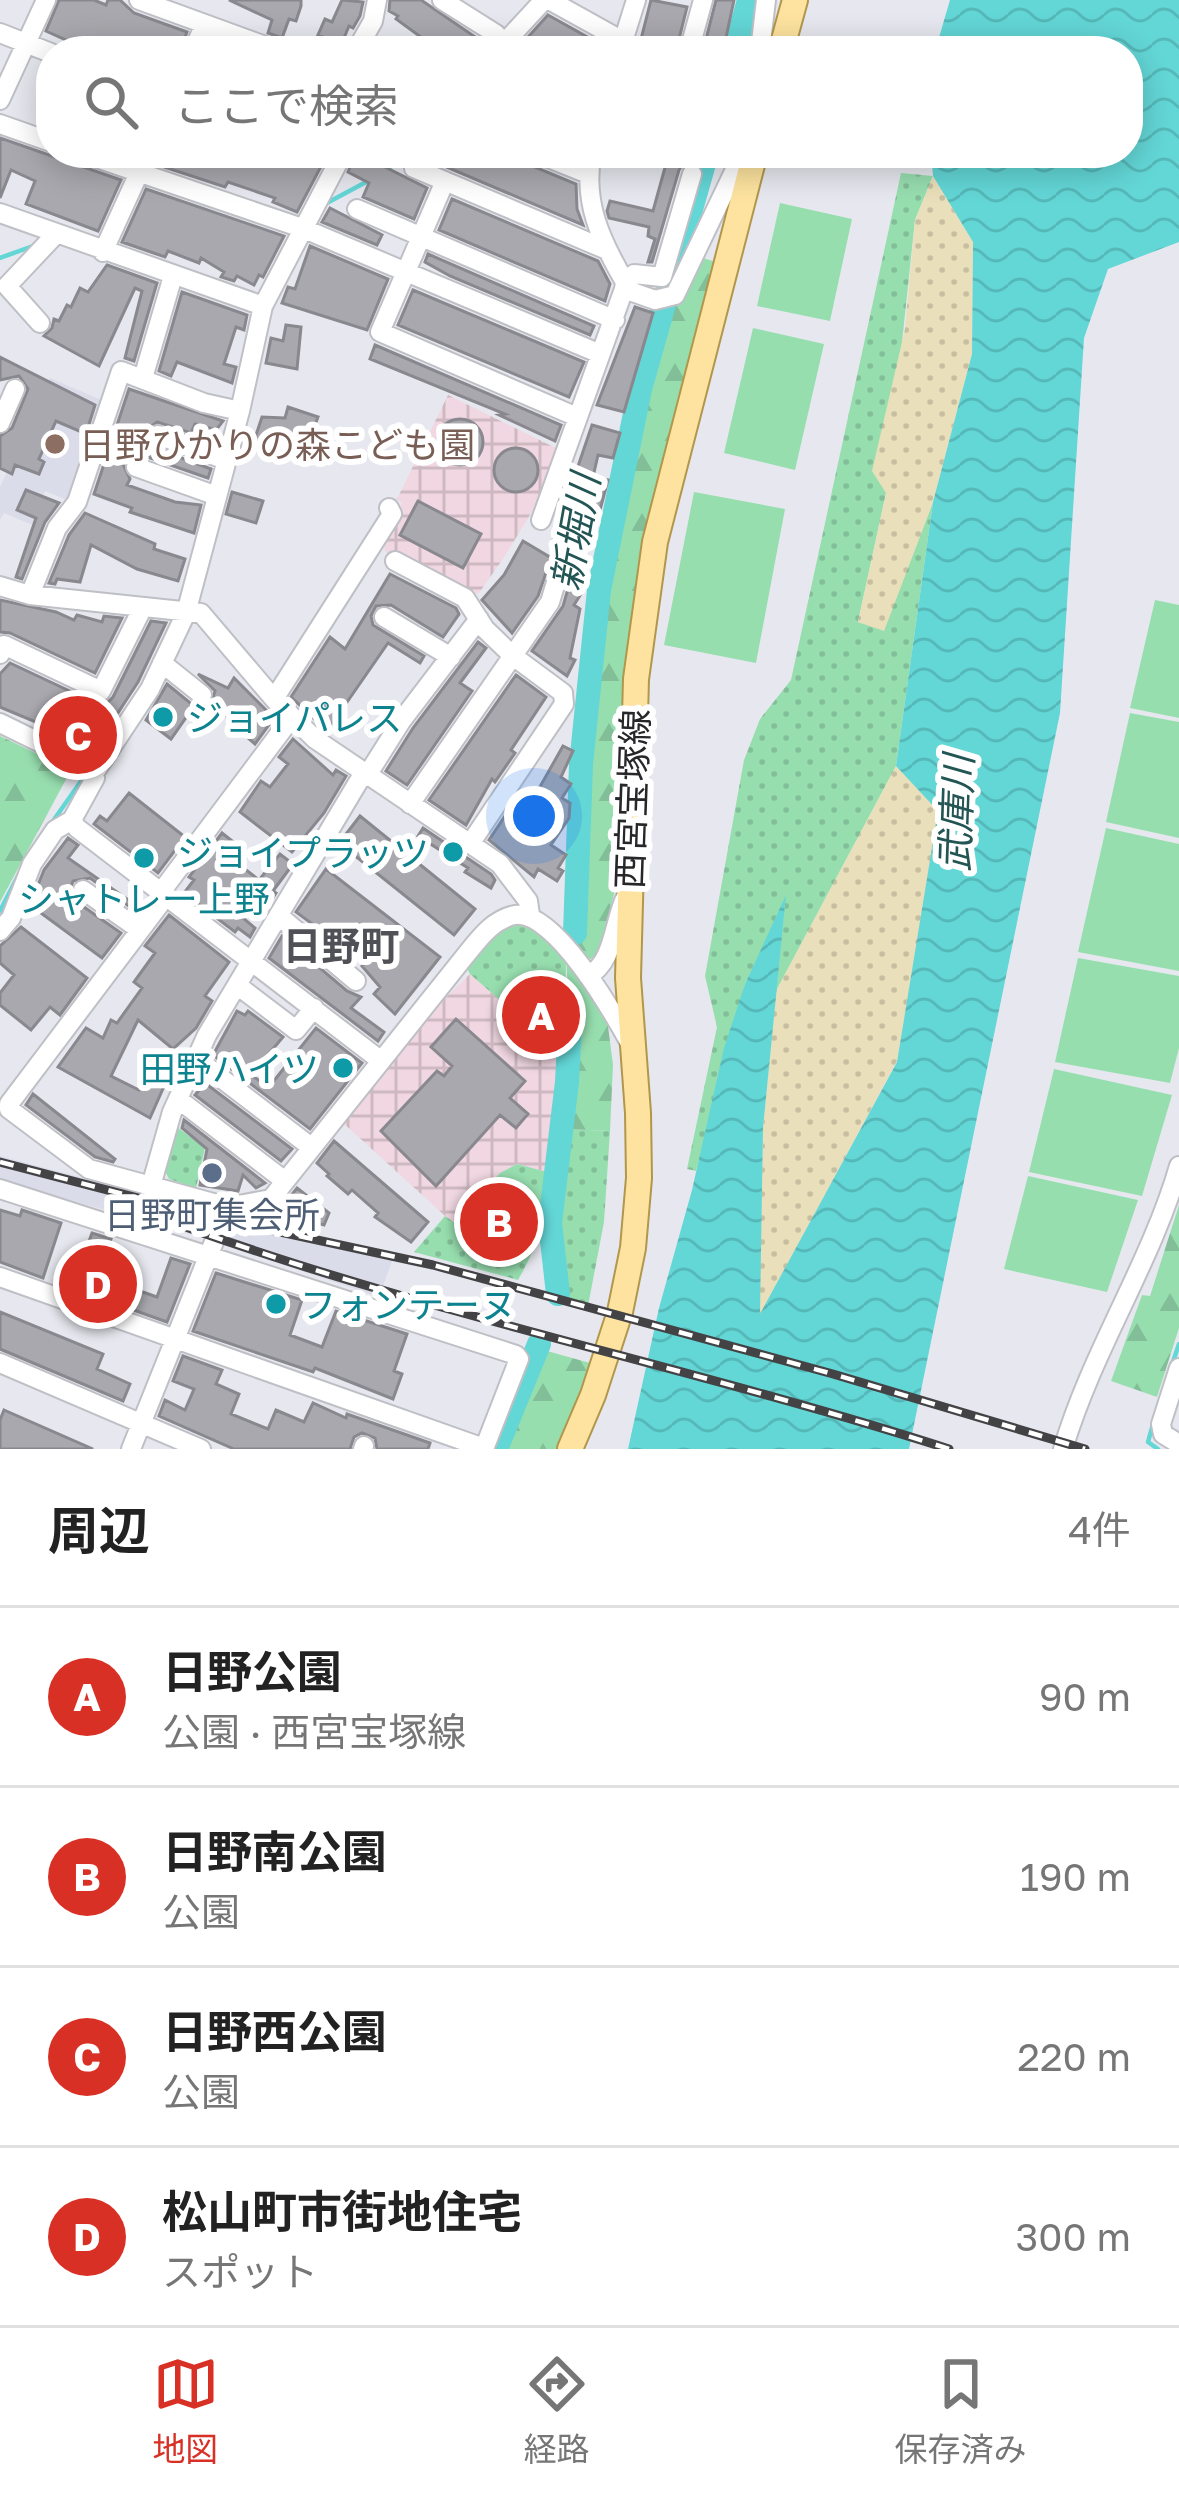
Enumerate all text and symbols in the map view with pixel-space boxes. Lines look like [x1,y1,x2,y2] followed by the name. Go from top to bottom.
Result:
[36,36,1143,168] search box
[78,69,144,135] icon: search
[174,78,399,132] text: ここで検索
[79,423,475,466] place label: 日野ひかりの森こども園
[42,431,68,457] marker: 日野ひかりの森こども園
[542,466,609,594] water label: 新堀川
[39,690,117,780] pin: C
[187,696,402,739] place label: ジョイパレス
[150,704,176,730] marker: ジョイパレス
[607,708,657,890] street label: 西宮宝塚線
[930,750,982,872] water label: 武庫川
[504,786,564,846] your location
[177,831,429,874] place label: ジョイプラッツ
[440,839,466,865] marker: ジョイプラッツ
[131,845,157,871] marker: シャトレー上野
[18,877,270,920] place label: シャトレー上野
[282,922,400,969] district label: 日野町
[502,970,580,1060] pin: A
[140,1047,319,1090] place label: 田野ハイツ
[330,1055,356,1081] marker: 田野ハイツ
[199,1160,225,1186] marker: 日野町集会所
[460,1177,538,1267] pin: B
[104,1193,320,1236] place label: 日野町集会所
[59,1239,137,1329] pin: D
[300,1283,516,1326] place label: フォンテーヌ
[263,1291,289,1317] marker: フォンテーヌ
[48,1499,150,1560] text: 周辺
[1068,1506,1131,1553] text: 4件
[162,1644,342,1698] text: 日野公園
[73,1673,101,1720] text: A
[1039,1673,1131,1720] text: 90 m
[162,1708,466,1755] text: 公園 · 西宮宝塚線
[162,1824,387,1878] text: 日野南公園
[73,1853,101,1900] text: B
[1020,1853,1131,1900] text: 190 m
[162,1888,240,1935] text: 公園
[162,2004,387,2058] text: 日野西公園
[73,2033,101,2080] text: C
[1017,2033,1131,2080] text: 220 m
[162,2068,240,2115] text: 公園
[162,2184,522,2238] text: 松山町市街地住宅
[73,2213,101,2260] text: D
[1016,2213,1131,2260] text: 300 m
[162,2248,318,2295] text: スポット
[153,2351,219,2471] tab: 地図
[524,2351,590,2471] tab: 経路
[895,2351,1027,2471] tab: 保存済み

